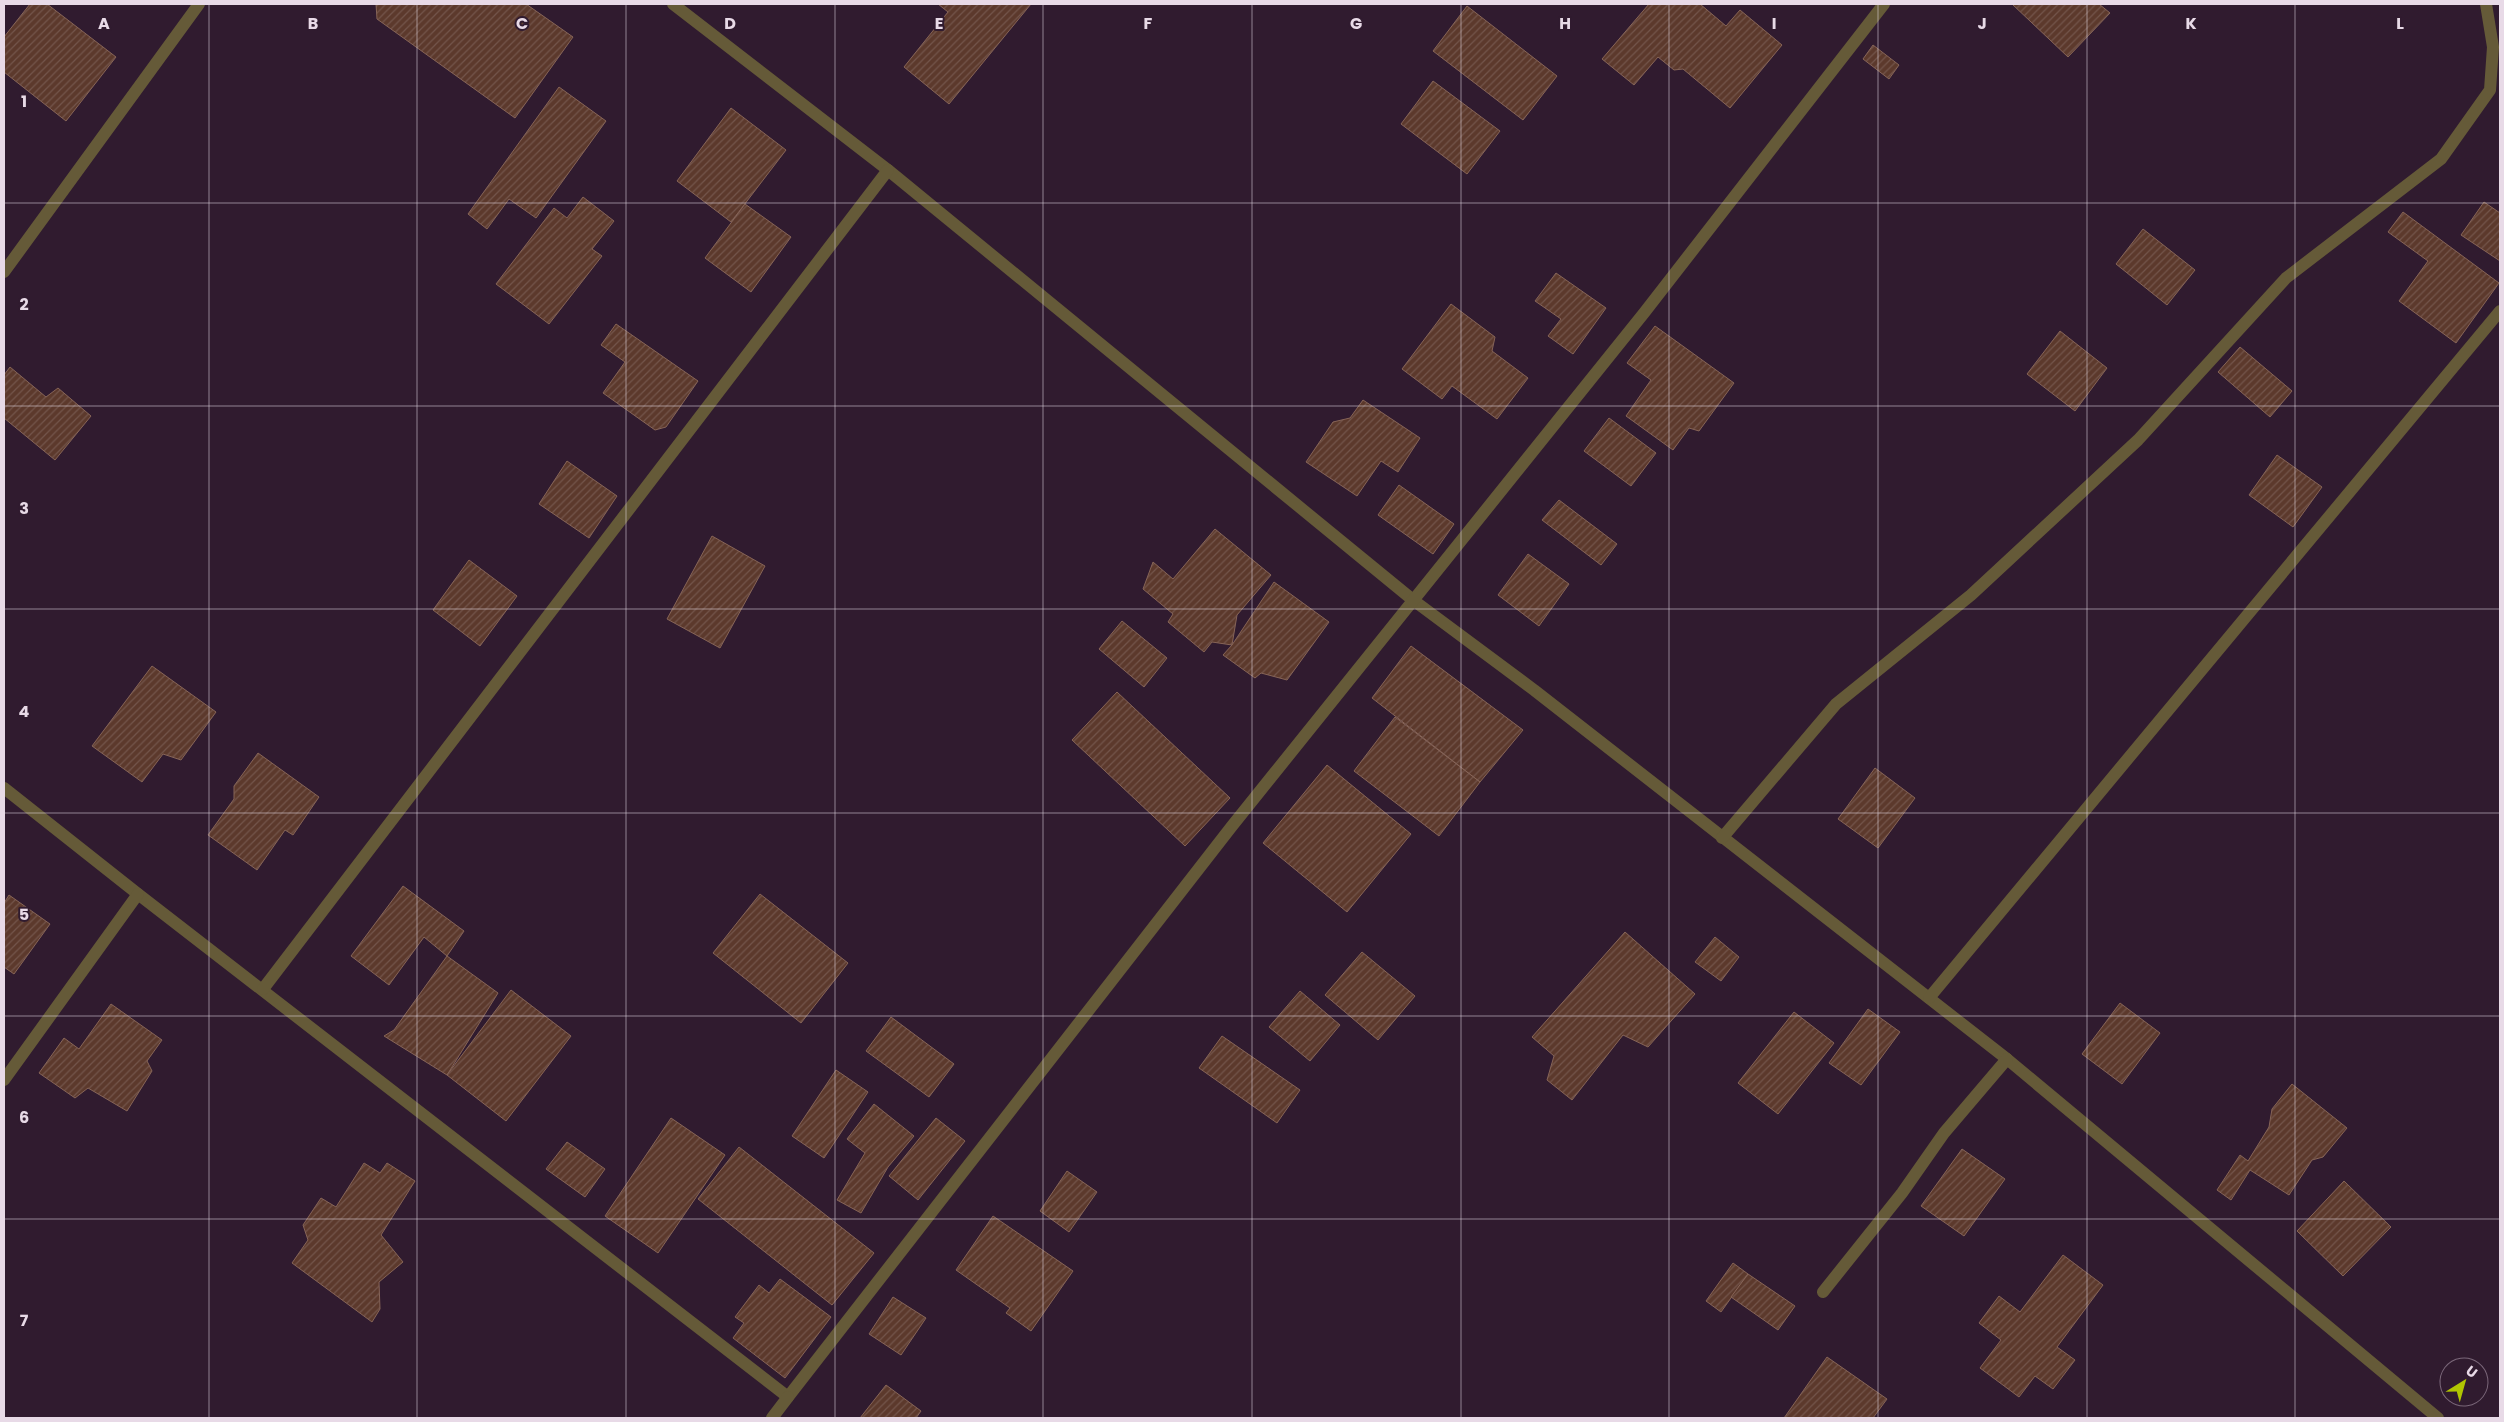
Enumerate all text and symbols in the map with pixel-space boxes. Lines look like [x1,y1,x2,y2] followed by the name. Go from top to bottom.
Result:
[98,12,110,35] text: A
[308,12,318,35] text: B
[516,12,528,35] text: C
[724,12,736,35] text: D
[935,12,943,35] text: E
[1144,12,1153,35] text: F
[1350,12,1362,35] text: G
[1559,12,1571,35] text: H
[1772,12,1776,35] text: I
[1977,12,1987,35] text: J
[2185,12,2197,35] text: K
[2396,12,2404,35] text: L
[21,90,27,113] text: 1
[19,293,29,316] text: 2
[19,497,29,520] text: 3
[19,700,30,723] text: 4
[19,903,29,926] text: 5
[19,1106,29,1129] text: 6
[20,1309,29,1332] text: 7
[2439,1357,2489,1407] north arrow
[2462,1361,2482,1383] text: U

